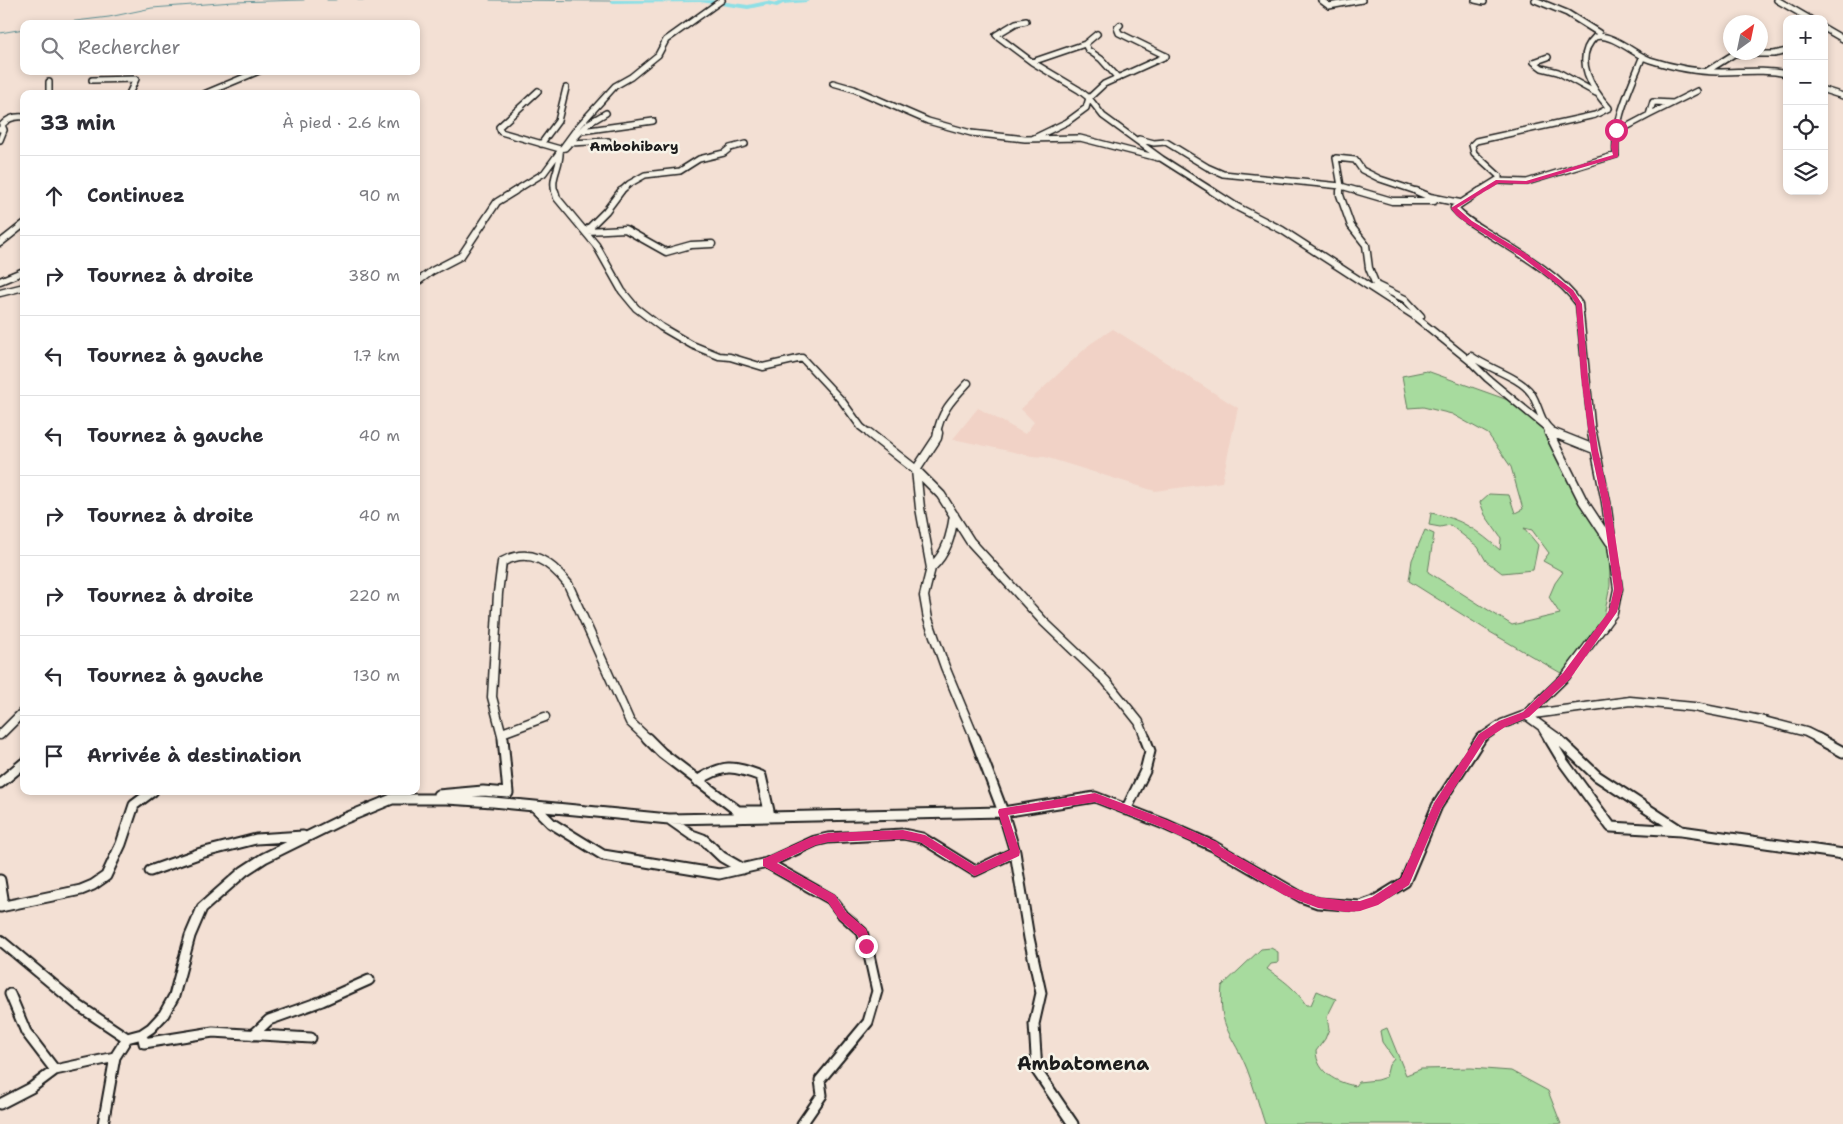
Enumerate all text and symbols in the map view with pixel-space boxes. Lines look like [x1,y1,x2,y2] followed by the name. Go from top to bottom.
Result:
[1723,15,1768,60] north arrow
[1783,15,1828,195] map controls
[1783,15,1828,60] button: +
[20,20,420,75] search box
[38,34,66,62] icon: search
[78,35,181,60] text: Rechercher
[1783,60,1828,105] button: −
[1783,105,1828,150] button: locate
[40,109,115,137] text: 33 min
[282,112,400,133] text: À pied · 2.6 km
[1605,119,1628,142] route start
[589,137,679,155] district label: Ambohibary
[1783,150,1828,195] button: layers
[40,182,68,210] icon: ahead
[87,183,185,208] text: Continuez
[359,185,400,206] text: 90 m
[40,262,68,290] icon: right
[87,263,254,288] text: Tournez à droite
[348,265,400,286] text: 380 m
[40,342,68,370] icon: left
[87,343,264,368] text: Tournez à gauche
[353,345,400,366] text: 1.7 km
[40,422,68,450] icon: left
[87,423,264,448] text: Tournez à gauche
[358,425,400,446] text: 40 m
[40,502,68,530] icon: right
[87,503,254,528] text: Tournez à droite
[358,505,400,526] text: 40 m
[40,582,68,610] icon: right
[87,583,254,608] text: Tournez à droite
[348,585,400,606] text: 220 m
[40,662,68,690] icon: left
[87,663,264,688] text: Tournez à gauche
[353,665,400,686] text: 130 m
[40,742,68,770] icon: arrive
[87,743,301,768] text: Arrivée à destination
[855,935,878,958] route end
[1017,1051,1149,1076] district label: Ambatomena

